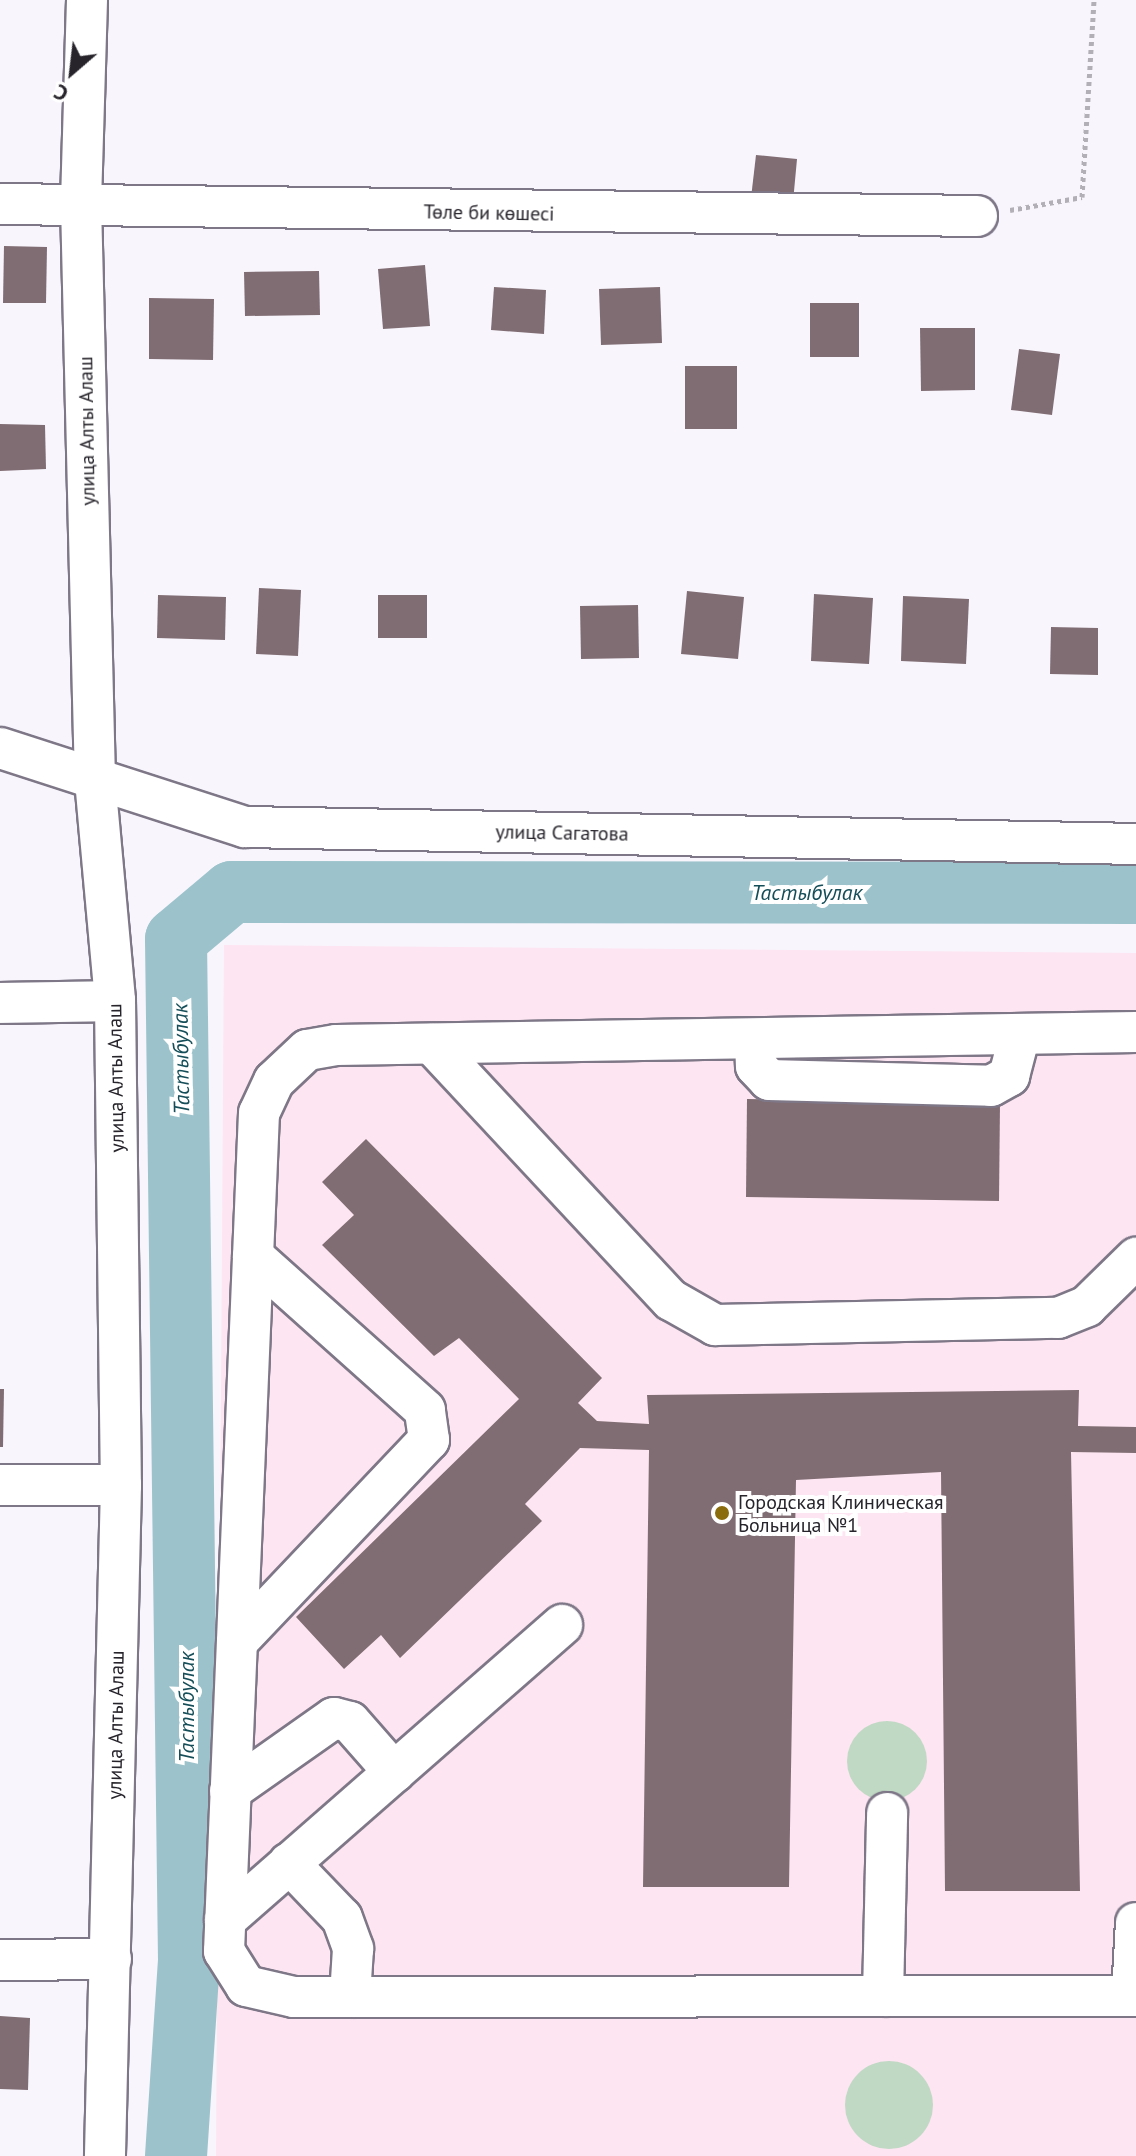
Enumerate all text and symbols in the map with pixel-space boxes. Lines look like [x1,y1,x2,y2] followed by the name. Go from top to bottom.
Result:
[32,32,112,112] north arrow
[49,78,73,108] text: С
[423,200,555,226] street label: Төле би көшесі
[74,355,100,507] street label: улица Алты Алаш
[495,820,629,846] street label: улица Сагатова
[751,880,863,906] water label: Тастыбулак
[103,1002,129,1154] street label: улица Алты Алаш
[167,1003,195,1115] water label: Тастыбулак
[738,1490,944,1537] place label: Городская Клиническая Больница №1
[713,1504,731,1522] marker: Городская Клиническая Больница №1
[103,1649,129,1801] street label: улица Алты Алаш
[174,1651,200,1763] water label: Тастыбулак

